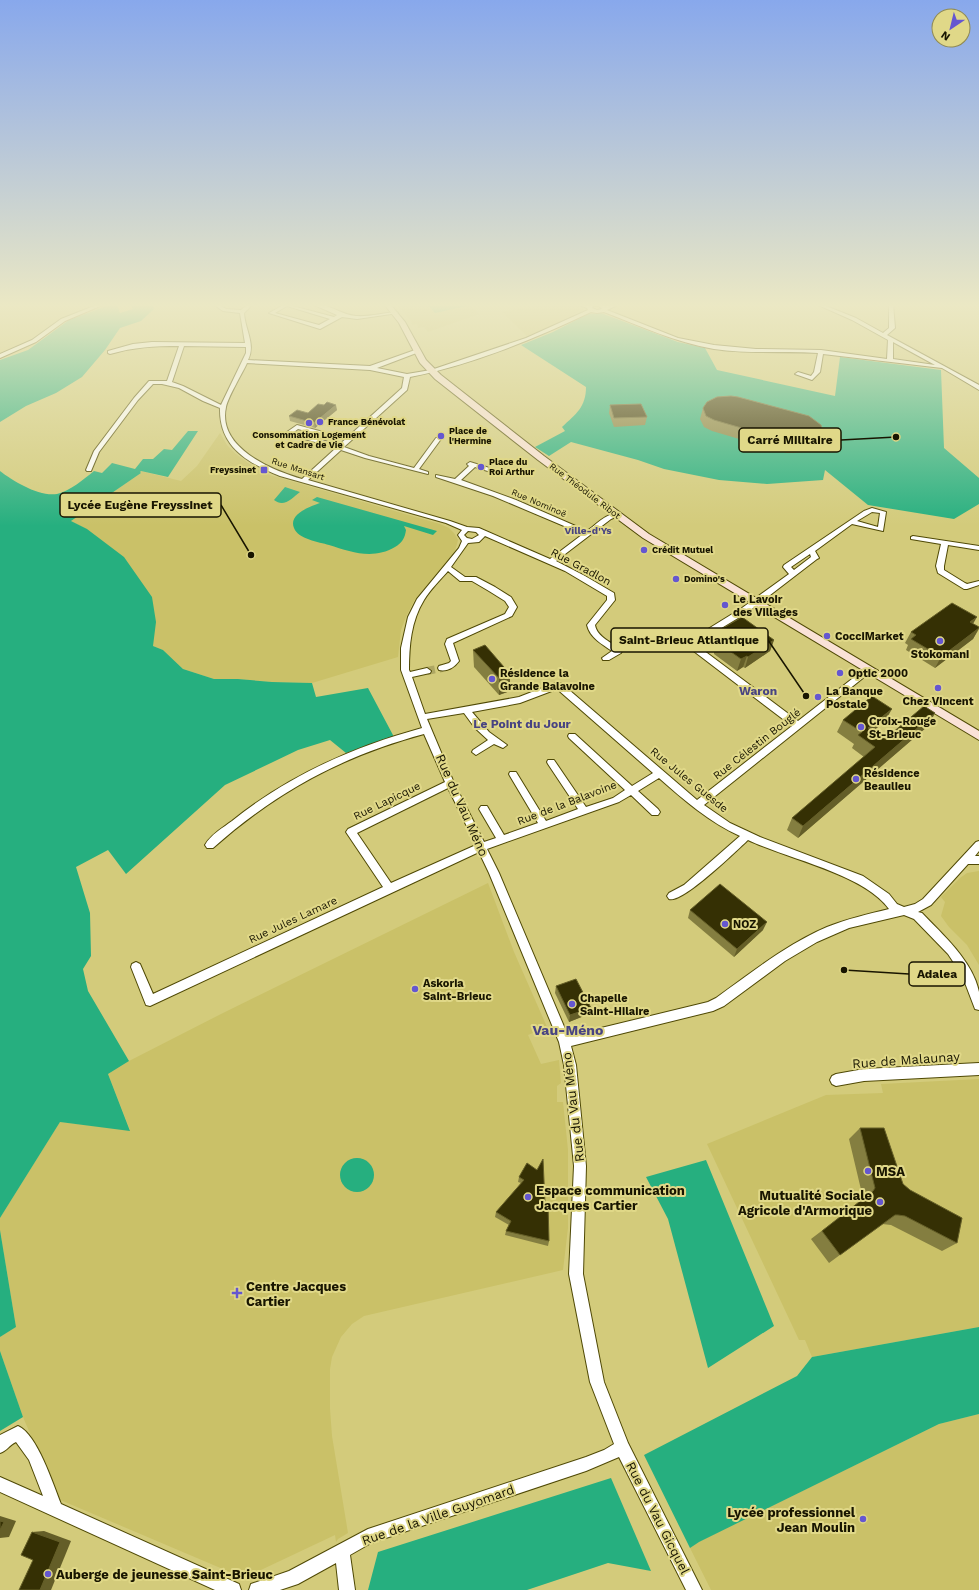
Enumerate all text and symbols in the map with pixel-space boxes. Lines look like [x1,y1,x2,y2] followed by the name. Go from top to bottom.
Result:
[931,8,971,48] north arrow
[938,28,953,43] text: N
[315,417,325,427] marker: France Bénévolat
[328,417,405,427] place label: France Bénévolat
[304,418,314,428] marker: Consommation Logement et Cadre de Vie
[449,426,492,446] place label: Place de l'Hermine
[739,428,841,452] callout: Carré Militaire
[252,430,366,450] place label: Consommation Logement et Cadre de Vie
[436,431,446,441] marker: Place de l'Hermine
[747,433,833,447] text: Carré Militaire
[270,456,326,482] street label: Rue Mansart
[489,457,535,477] place label: Place du Roi Arthur
[548,461,623,521] street label: Rue Théodule Ribot
[476,462,486,472] marker: Place du Roi Arthur
[210,465,256,475] place label: Freyssinet
[259,465,269,475] marker: Freyssinet
[510,487,568,519] street label: Rue Nominoë
[60,493,221,517] callout: Lycée Eugène Freyssinet
[68,498,213,512] text: Lycée Eugène Freyssinet
[565,525,612,536] district label: Ville-d'Ys
[639,545,649,555] marker: Crédit Mutuel
[652,545,713,555] place label: Crédit Mutuel
[549,546,613,588] street label: Rue Gradlon
[671,574,681,584] marker: Domino's
[684,574,725,584] place label: Domino's
[733,593,798,619] place label: Le Lavoir des Villages
[720,600,730,610] marker: Le Lavoir des Villages
[611,628,768,652] callout: Saint-Brieuc Atlantique
[835,630,904,643] place label: CocciMarket
[822,631,832,641] marker: CocciMarket
[619,633,759,647] text: Saint-Brieuc Atlantique
[935,636,945,646] marker: Stokomani
[911,648,969,661] place label: Stokomani
[500,667,595,693] place label: Résidence la Grande Balavoine
[848,667,908,680] place label: Optic 2000
[835,668,845,678] marker: Optic 2000
[487,674,497,684] marker: Résidence la Grande Balavoine
[933,683,943,693] marker: Chez Vincent
[739,684,777,698] district label: Waron
[826,685,883,711] place label: La Banque Postale
[813,692,823,702] marker: La Banque Postale
[903,695,974,708] place label: Chez Vincent
[711,706,803,782] street label: Rue Célestin Bouglé
[869,715,936,741] place label: Croix-Rouge St-Brieuc
[473,717,572,731] district label: Le Point du Jour
[856,722,866,732] marker: Croix-Rouge St-Brieuc
[648,745,730,815] street label: Rue Jules Guesde
[433,752,491,859] street label: Rue du Vau Méno
[864,767,920,793] place label: Résidence Beaulieu
[851,774,861,784] marker: Résidence Beaulieu
[515,778,619,828] street label: Rue de la Balavoine
[351,779,423,823] street label: Rue Lapicque
[247,894,339,946] street label: Rue Jules Lamare
[733,918,756,931] place label: NOZ
[720,919,730,929] marker: NOZ
[909,962,965,986] callout: Adalea
[917,967,957,981] text: Adalea
[423,977,492,1003] place label: Askoria Saint-Brieuc
[410,984,420,994] marker: Askoria Saint-Brieuc
[580,992,649,1018] place label: Chapelle Saint-Hilaire
[567,999,577,1009] marker: Chapelle Saint-Hilaire
[533,1022,603,1038] district label: Vau-Méno
[852,1049,961,1071] street label: Rue de Malaunay
[559,1051,587,1163] street label: Rue du Vau Méno
[876,1164,905,1179] place label: MSA
[863,1166,873,1176] marker: MSA
[536,1183,685,1213] place label: Espace communication Jacques Cartier
[738,1188,872,1218] place label: Mutualité Sociale Agricole d'Armorique
[523,1192,533,1202] marker: Espace communication Jacques Cartier
[875,1197,885,1207] marker: Mutualité Sociale Agricole d'Armorique
[246,1279,346,1309] place label: Centre Jacques Cartier
[231,1287,243,1299] marker: Centre Jacques Cartier
[623,1459,693,1577] street label: Rue du Vau Gicquel
[360,1482,516,1548] street label: Rue de la Ville Guyomard
[727,1505,856,1535] place label: Lycée professionnel Jean Moulin
[858,1514,868,1524] marker: Lycée professionnel Jean Moulin
[56,1567,274,1582] place label: Auberge de jeunesse Saint-Brieuc
[43,1569,53,1579] marker: Auberge de jeunesse Saint-Brieuc

